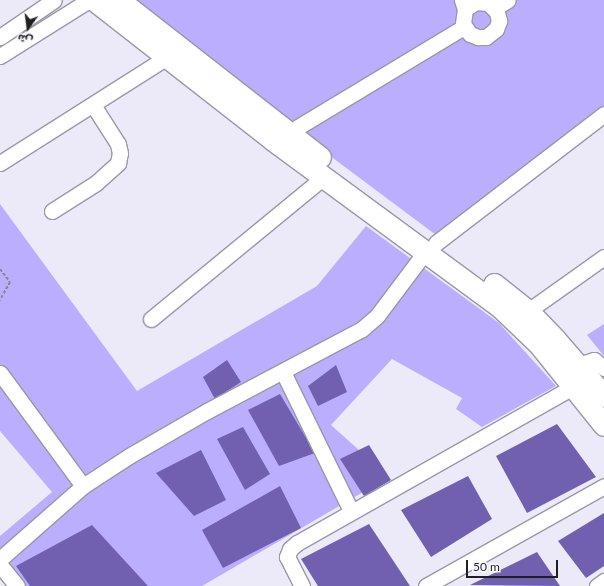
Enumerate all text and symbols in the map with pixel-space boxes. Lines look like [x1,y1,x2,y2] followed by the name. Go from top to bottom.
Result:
[8,8,48,48] north arrow
[16,32,34,48] text: ش
[468,552,560,578] scale bar
[473,559,500,574] text: 50 m

